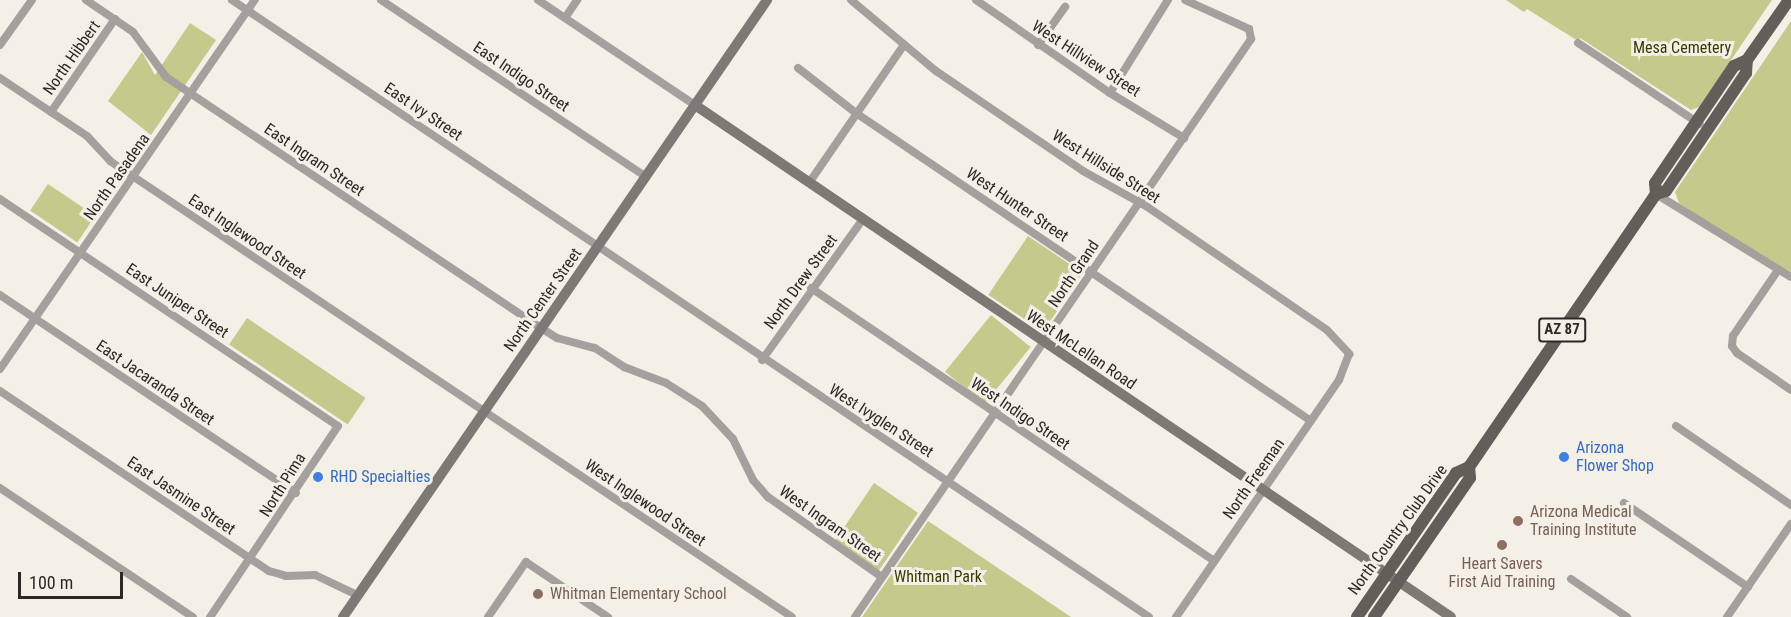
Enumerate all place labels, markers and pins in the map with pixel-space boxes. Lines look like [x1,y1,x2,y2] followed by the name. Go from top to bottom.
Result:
[1576,438,1654,476] place label: Arizona Flower Shop
[1557,450,1571,464] marker: Arizona Flower Shop
[330,467,431,487] place label: RHD Specialties
[311,470,325,484] marker: RHD Specialties
[1530,502,1637,540] place label: Arizona Medical Training Institute
[1511,514,1525,528] marker: Arizona Medical Training Institute
[1495,538,1509,552] marker: Heart Savers First Aid Training
[1448,554,1556,592] place label: Heart Savers First Aid Training
[550,584,727,604] place label: Whitman Elementary School
[531,587,545,601] marker: Whitman Elementary School

